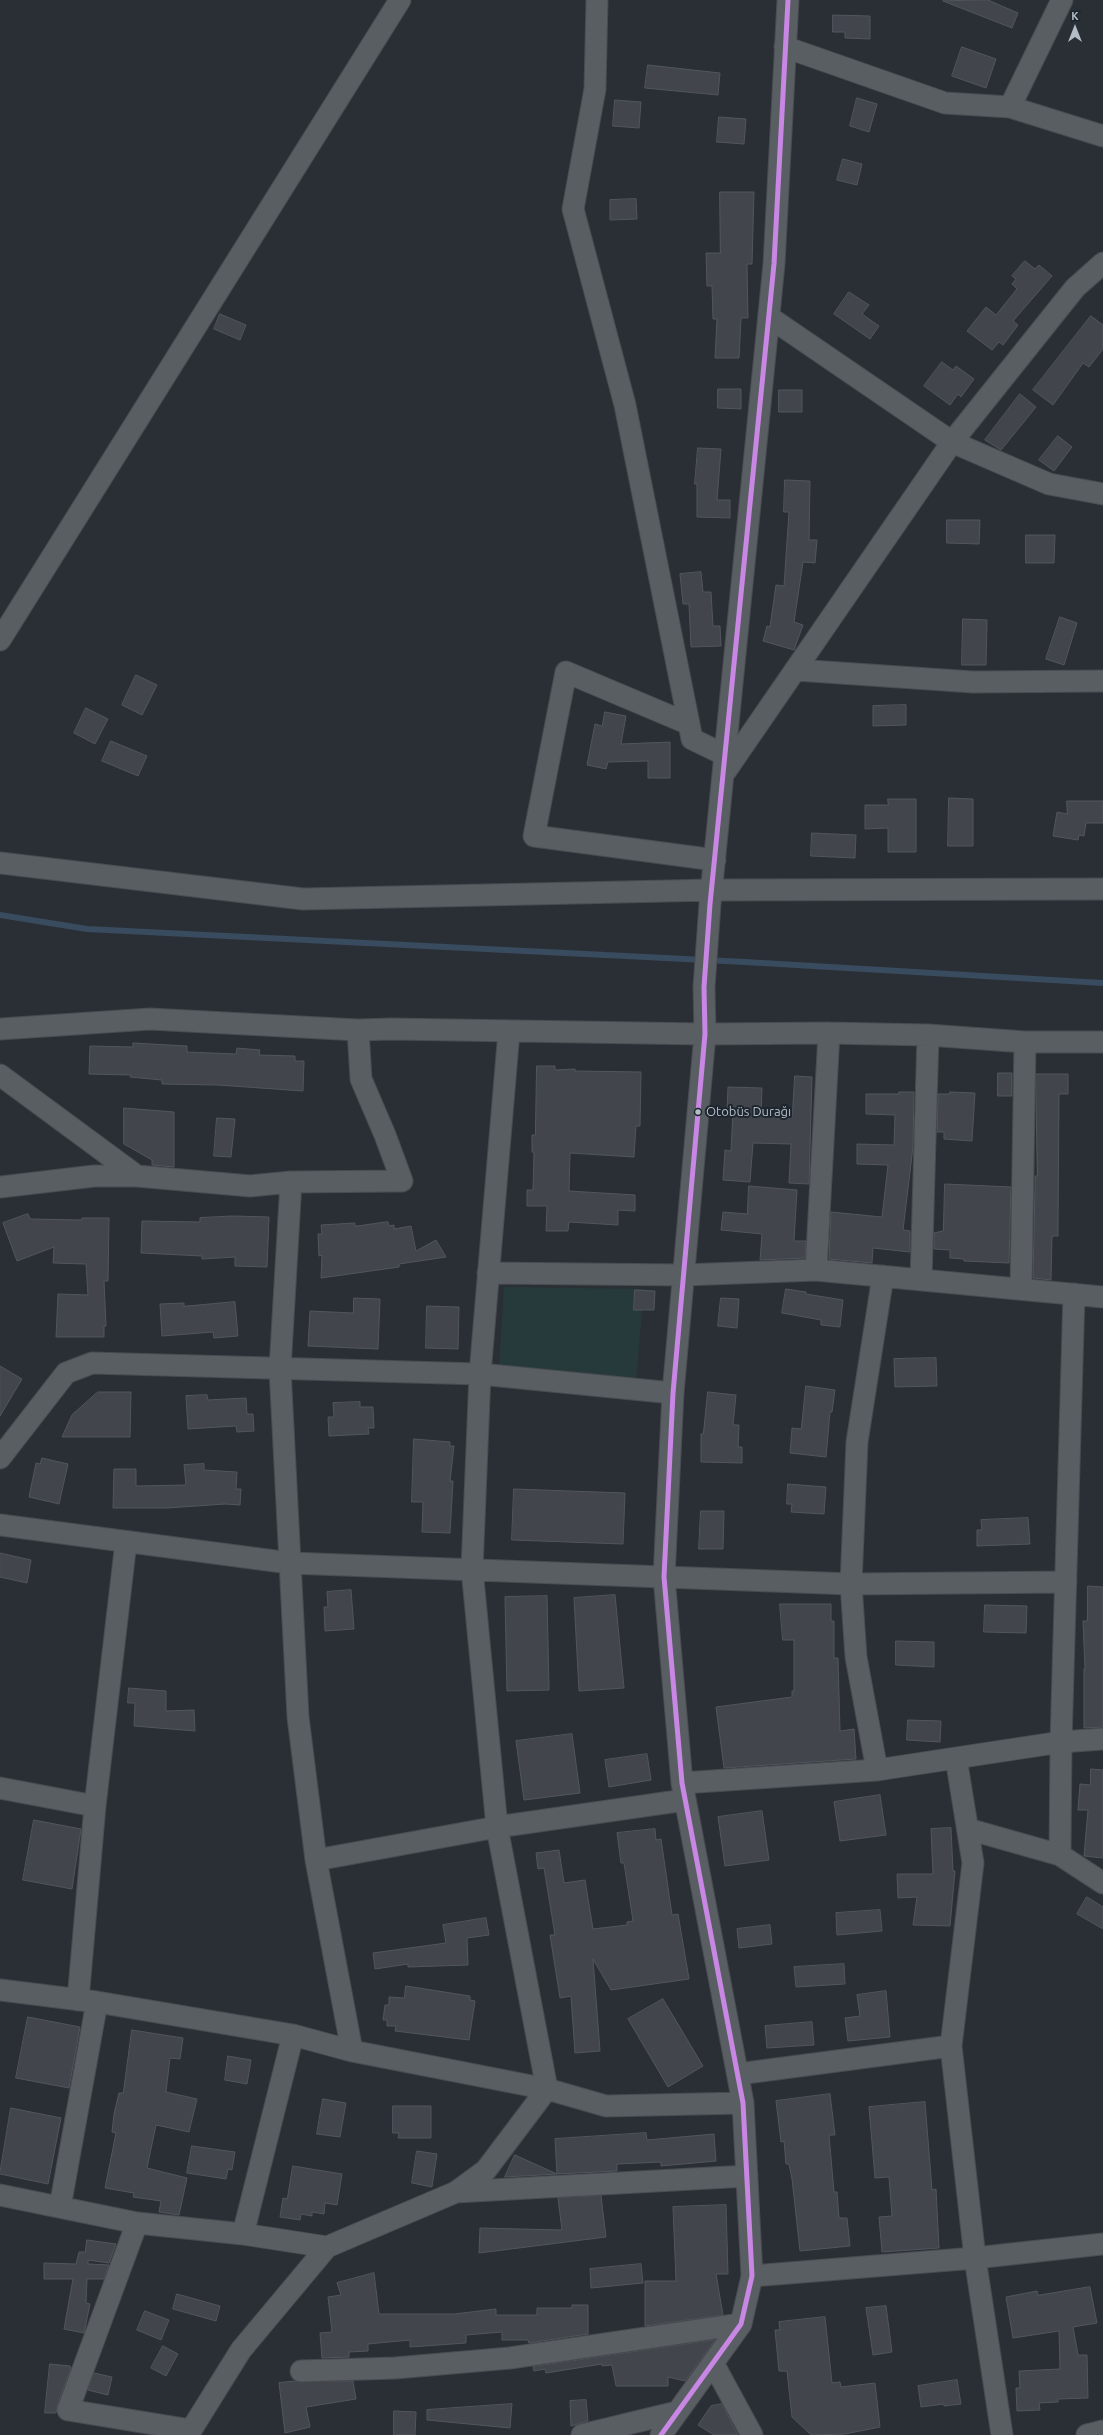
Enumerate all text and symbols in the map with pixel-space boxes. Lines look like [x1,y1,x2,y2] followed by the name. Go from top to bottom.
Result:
[1055,8,1095,48] north arrow
[1071,10,1079,22] text: K
[706,1104,791,1120] place label: Otobüs Durağı
[693,1107,703,1117] marker: Otobüs Durağı

